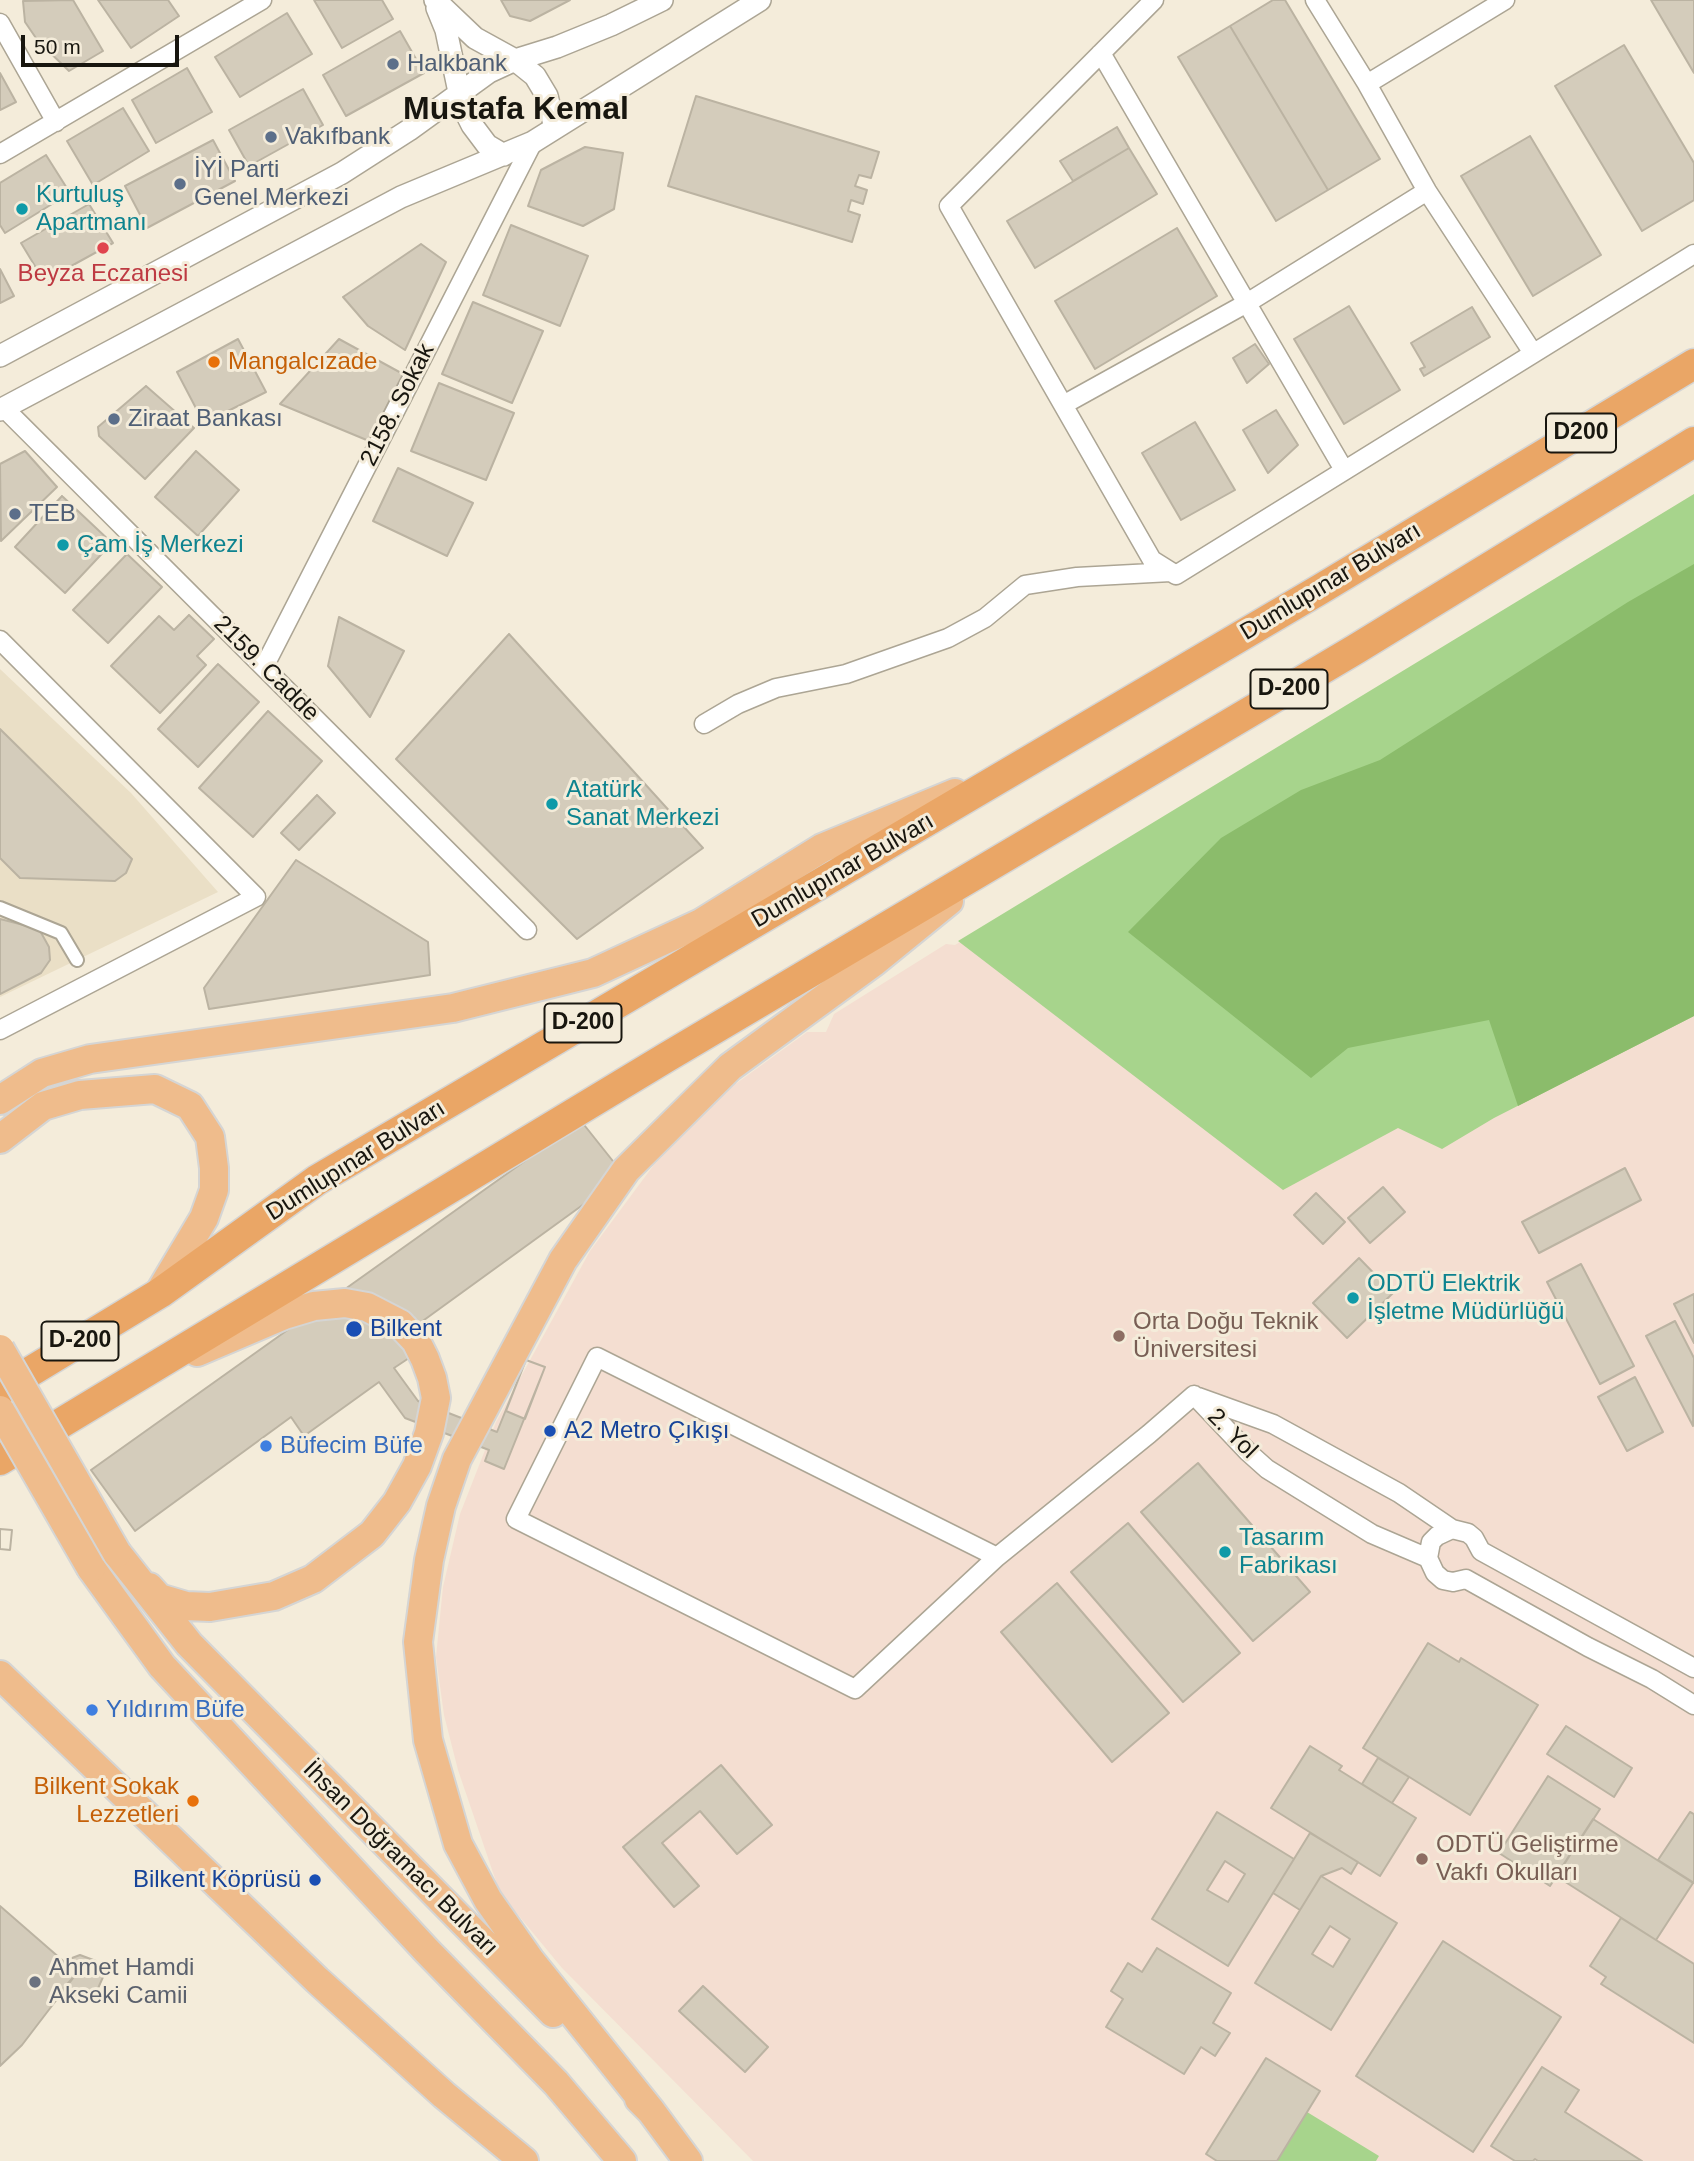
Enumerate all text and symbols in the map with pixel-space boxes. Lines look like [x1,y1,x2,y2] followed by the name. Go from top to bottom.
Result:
[24,21,182,65] scale bar
[34,35,81,58] text: 50 m
[407,50,507,78] place label: Halkbank
[385,56,401,72] marker: Halkbank
[403,91,629,129] district label: Mustafa Kemal
[285,123,390,151] place label: Vakıfbank
[263,129,279,145] marker: Vakıfbank
[194,156,349,212] place label: İYİ Parti Genel Merkezi
[172,176,188,192] marker: İYİ Parti Genel Merkezi
[36,181,147,237] place label: Kurtuluş Apartmanı
[14,201,30,217] marker: Kurtuluş Apartmanı
[95,240,111,256] marker: Beyza Eczanesi
[18,260,188,288] place label: Beyza Eczanesi
[355,339,441,471] street label: 2158. Sokak
[228,348,377,376] place label: Mangalcızade
[206,354,222,370] marker: Mangalcızade
[128,405,283,433] place label: Ziraat Bankası
[106,411,122,427] marker: Ziraat Bankası
[1546,414,1616,452] road number: D200
[29,500,76,528] place label: TEB
[7,506,23,522] marker: TEB
[1236,517,1426,647] street label: Dumlupınar Bulvarı
[77,531,244,559] place label: Çam İş Merkezi
[55,537,71,553] marker: Çam İş Merkezi
[207,610,325,728] street label: 2159. Cadde
[1250,670,1328,708] road number: D-200
[566,776,719,832] place label: Atatürk Sanat Merkezi
[544,796,560,812] marker: Atatürk Sanat Merkezi
[747,807,939,935] street label: Dumlupınar Bulvarı
[544,1004,622,1042] road number: D-200
[261,1094,451,1228] street label: Dumlupınar Bulvarı
[1367,1270,1564,1326] place label: ODTÜ Elektrik İşletme Müdürlüğü
[1345,1290,1361,1306] marker: ODTÜ Elektrik İşletme Müdürlüğü
[1133,1308,1318,1364] place label: Orta Doğu Teknik Üniversitesi
[370,1315,442,1343] place label: Bilkent
[344,1319,364,1339] marker: Bilkent
[42,1322,119,1360] road number: D-200
[1111,1328,1127,1344] marker: Orta Doğu Teknik Üniversitesi
[1201,1403,1263,1465] street label: 2. Yol
[564,1417,729,1445] place label: A2 Metro Çıkışı
[542,1423,558,1439] marker: A2 Metro Çıkışı
[280,1432,423,1460] place label: Büfecim Büfe
[258,1438,274,1454] marker: Büfecim Büfe
[1239,1524,1338,1580] place label: Tasarım Fabrikası
[1217,1544,1233,1560] marker: Tasarım Fabrikası
[106,1696,245,1724] place label: Yıldırım Büfe
[84,1702,100,1718] marker: Yıldırım Büfe
[296,1755,504,1963] street label: İhsan Doğramacı Bulvarı
[34,1773,179,1829] place label: Bilkent Sokak Lezzetleri
[185,1793,201,1809] marker: Bilkent Sokak Lezzetleri
[1436,1831,1619,1887] place label: ODTÜ Geliştirme Vakfı Okulları
[1414,1851,1430,1867] marker: ODTÜ Geliştirme Vakfı Okulları
[133,1866,301,1894] place label: Bilkent Köprüsü
[307,1872,323,1888] marker: Bilkent Köprüsü
[49,1954,194,2010] place label: Ahmet Hamdi Akseki Camii
[27,1974,43,1990] marker: Ahmet Hamdi Akseki Camii

